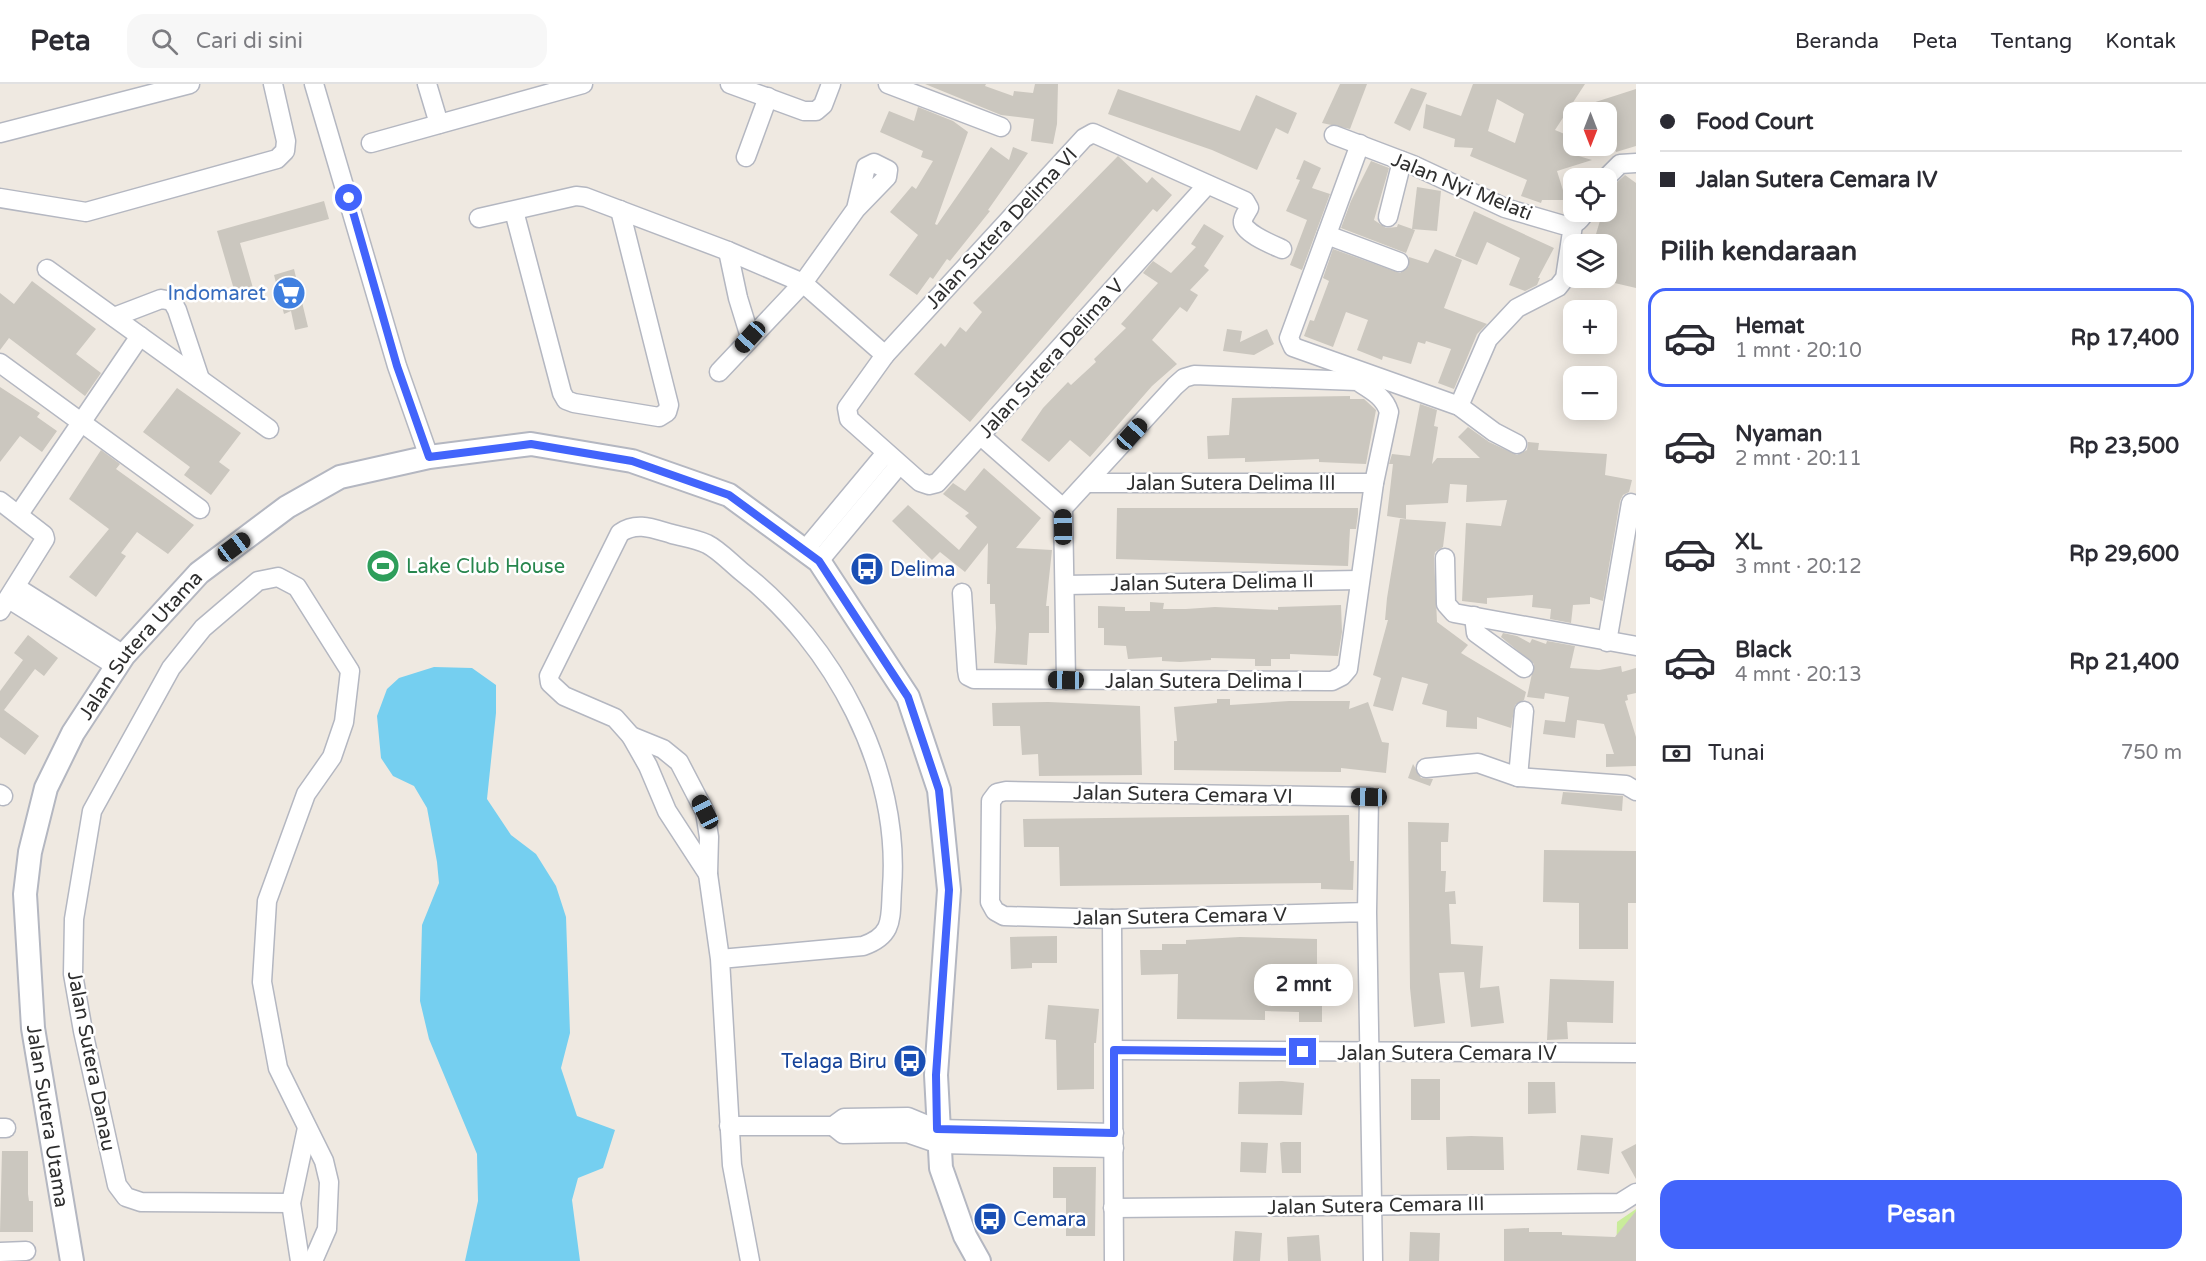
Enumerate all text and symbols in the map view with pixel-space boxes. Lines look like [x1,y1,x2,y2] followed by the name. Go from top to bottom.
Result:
[127,14,547,68] search box
[30,24,91,58] text: Peta
[148,25,181,58] icon: search
[196,28,303,54] text: Cari di sini
[1795,29,1879,54] text: Beranda
[1912,29,1958,54] text: Peta
[1991,29,2072,54] text: Tentang
[2105,29,2176,54] text: Kontak
[1563,102,1617,156] north arrow
[1563,102,1617,420] map controls
[1696,109,1813,135] text: Food Court
[921,143,1083,314] street label: Jalan Sutera Delima VI
[1388,148,1536,226] street label: Jalan Nyi Melati
[1696,167,1938,193] text: Jalan Sutera Cemara IV
[1563,168,1617,222] button: locate
[335,184,362,211] route start
[1563,234,1617,288] button: layers
[1660,235,1857,268] text: Pilih kendaraan
[974,274,1130,443] street label: Jalan Sutera Delima V
[271,275,307,311] supermarket icon: Indomaret
[168,282,266,306] place label: Indomaret
[1563,300,1617,354] button: +
[1663,311,1717,365] icon: car
[1735,313,1804,339] text: Hemat
[731,318,769,356] car
[2070,325,2179,351] text: Rp 17,400
[1735,339,1862,363] text: 1 mnt · 20:10
[1563,366,1617,420] button: −
[1113,415,1151,453] car
[1663,419,1717,473] icon: car
[1735,421,1822,447] text: Nyaman
[2069,433,2179,459] text: Rp 23,500
[1735,447,1862,471] text: 2 mnt · 20:11
[1126,472,1336,496] street label: Jalan Sutera Delima III
[1054,509,1072,545] car
[1663,527,1717,581] icon: car
[214,529,254,565] car
[1735,529,1762,555] text: XL
[2069,541,2179,567] text: Rp 29,600
[365,548,401,584] sports icon: Lake Club House
[849,551,885,587] bus stop icon: Delima
[406,555,565,579] place label: Lake Club House
[1735,555,1862,579] text: 3 mnt · 20:12
[890,558,956,582] place label: Delima
[74,566,208,725] street label: Jalan Sutera Utama
[1110,569,1314,597] street label: Jalan Sutera Delima II
[1663,635,1717,689] icon: car
[1735,637,1792,663] text: Black
[2069,649,2179,675] text: Rp 21,400
[1735,663,1862,687] text: 4 mnt · 20:13
[1105,670,1303,694] street label: Jalan Sutera Delima I
[1048,671,1084,689] car
[1660,737,1693,770] icon: cash
[1708,740,1765,766] text: Tunai
[2121,741,2182,765] text: 750 m
[1073,781,1293,809] street label: Jalan Sutera Cemara VI
[1351,788,1387,806] car
[689,792,721,832] car
[1073,903,1287,931] street label: Jalan Sutera Cemara V
[1254,965,1352,1007] callout: 2 mnt
[62,969,120,1153] street label: Jalan Sutera Danau
[1276,973,1331,997] text: 2 mnt
[21,1023,73,1209] street label: Jalan Sutera Utama
[1289,1038,1316,1065] route end
[1337,1042,1557,1066] street label: Jalan Sutera Cemara IV
[892,1043,928,1079] bus stop icon: Telaga Biru
[781,1050,887,1074] place label: Telaga Biru
[1660,1180,2182,1249] button: Pesan
[1267,1192,1485,1220] street label: Jalan Sutera Cemara III
[972,1201,1008,1237] bus stop icon: Cemara
[1013,1208,1086,1232] place label: Cemara

